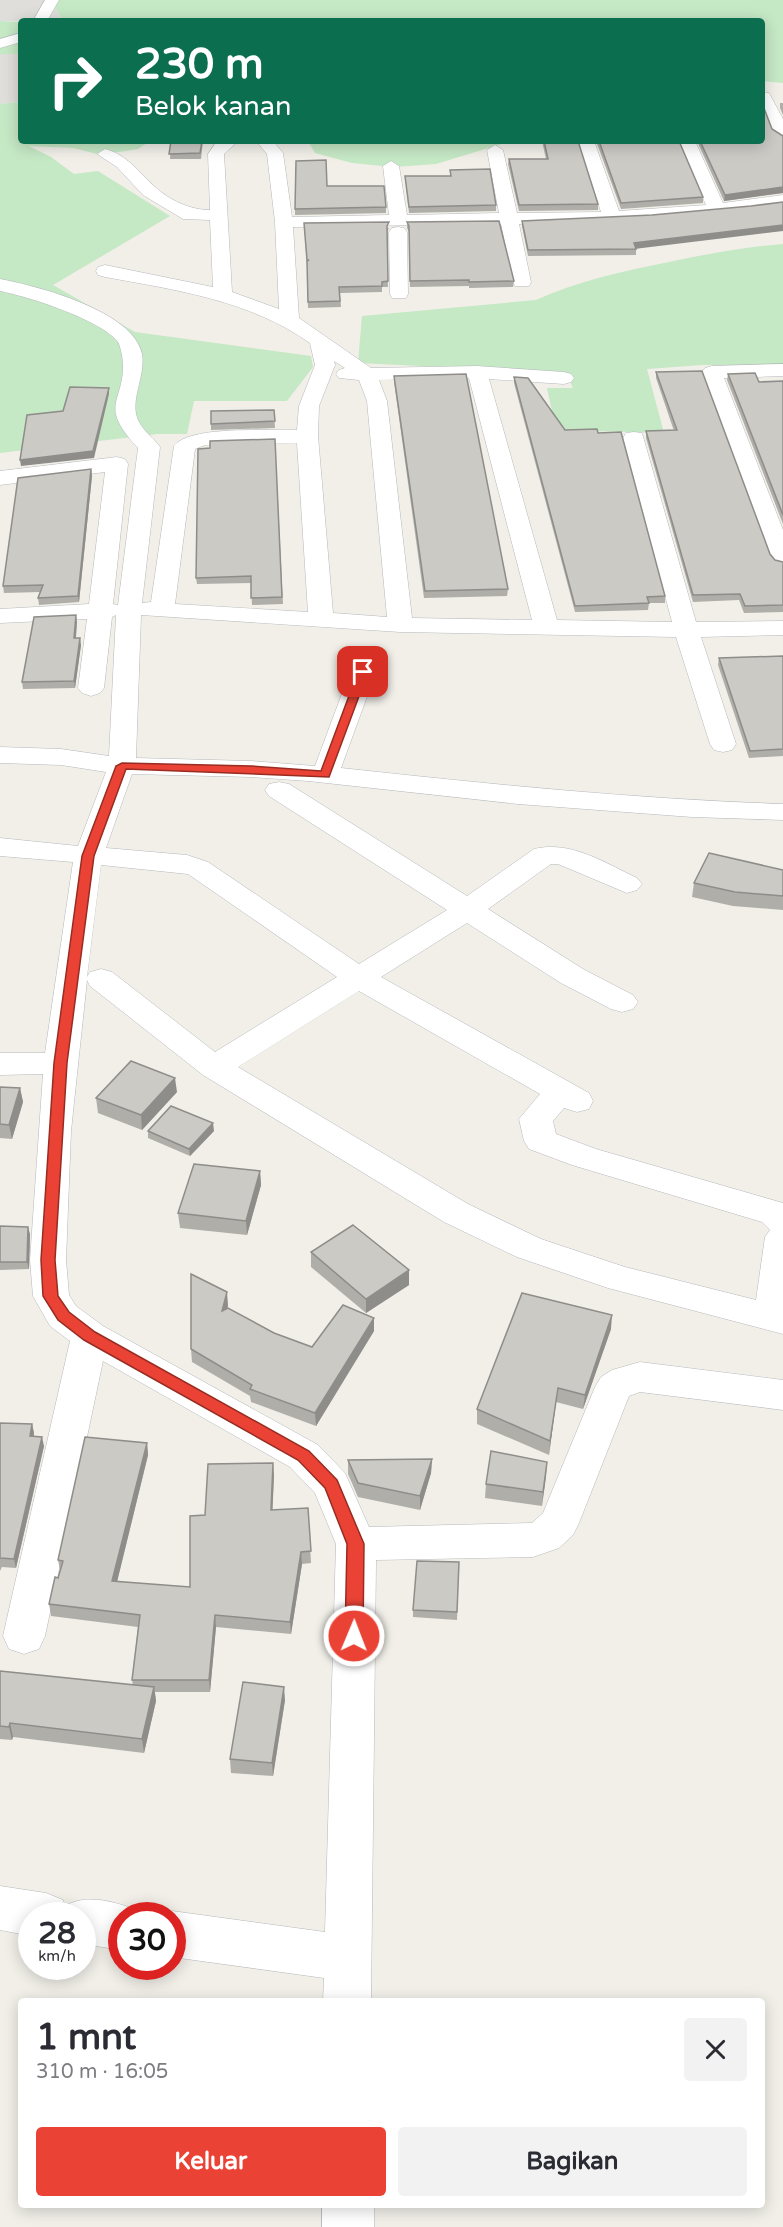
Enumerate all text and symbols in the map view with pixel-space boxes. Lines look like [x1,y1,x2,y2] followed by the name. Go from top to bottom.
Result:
[135,39,264,90] text: 230 m
[36,42,114,120] icon: right
[135,90,291,123] text: Belok kanan
[337,646,388,697] pin
[346,655,379,688] icon: arrive
[322,1604,386,1668] position arrow
[108,1902,186,1980] speed limit sign: 30
[38,1915,76,1952] text: 28
[38,1947,76,1965] text: km/h
[36,2016,136,2059] text: 1 mnt
[684,2018,747,2081] button: close
[36,2060,168,2084] text: 310 m · 16:05
[36,2127,386,2196] button: Keluar
[398,2127,747,2196] button: Bagikan

